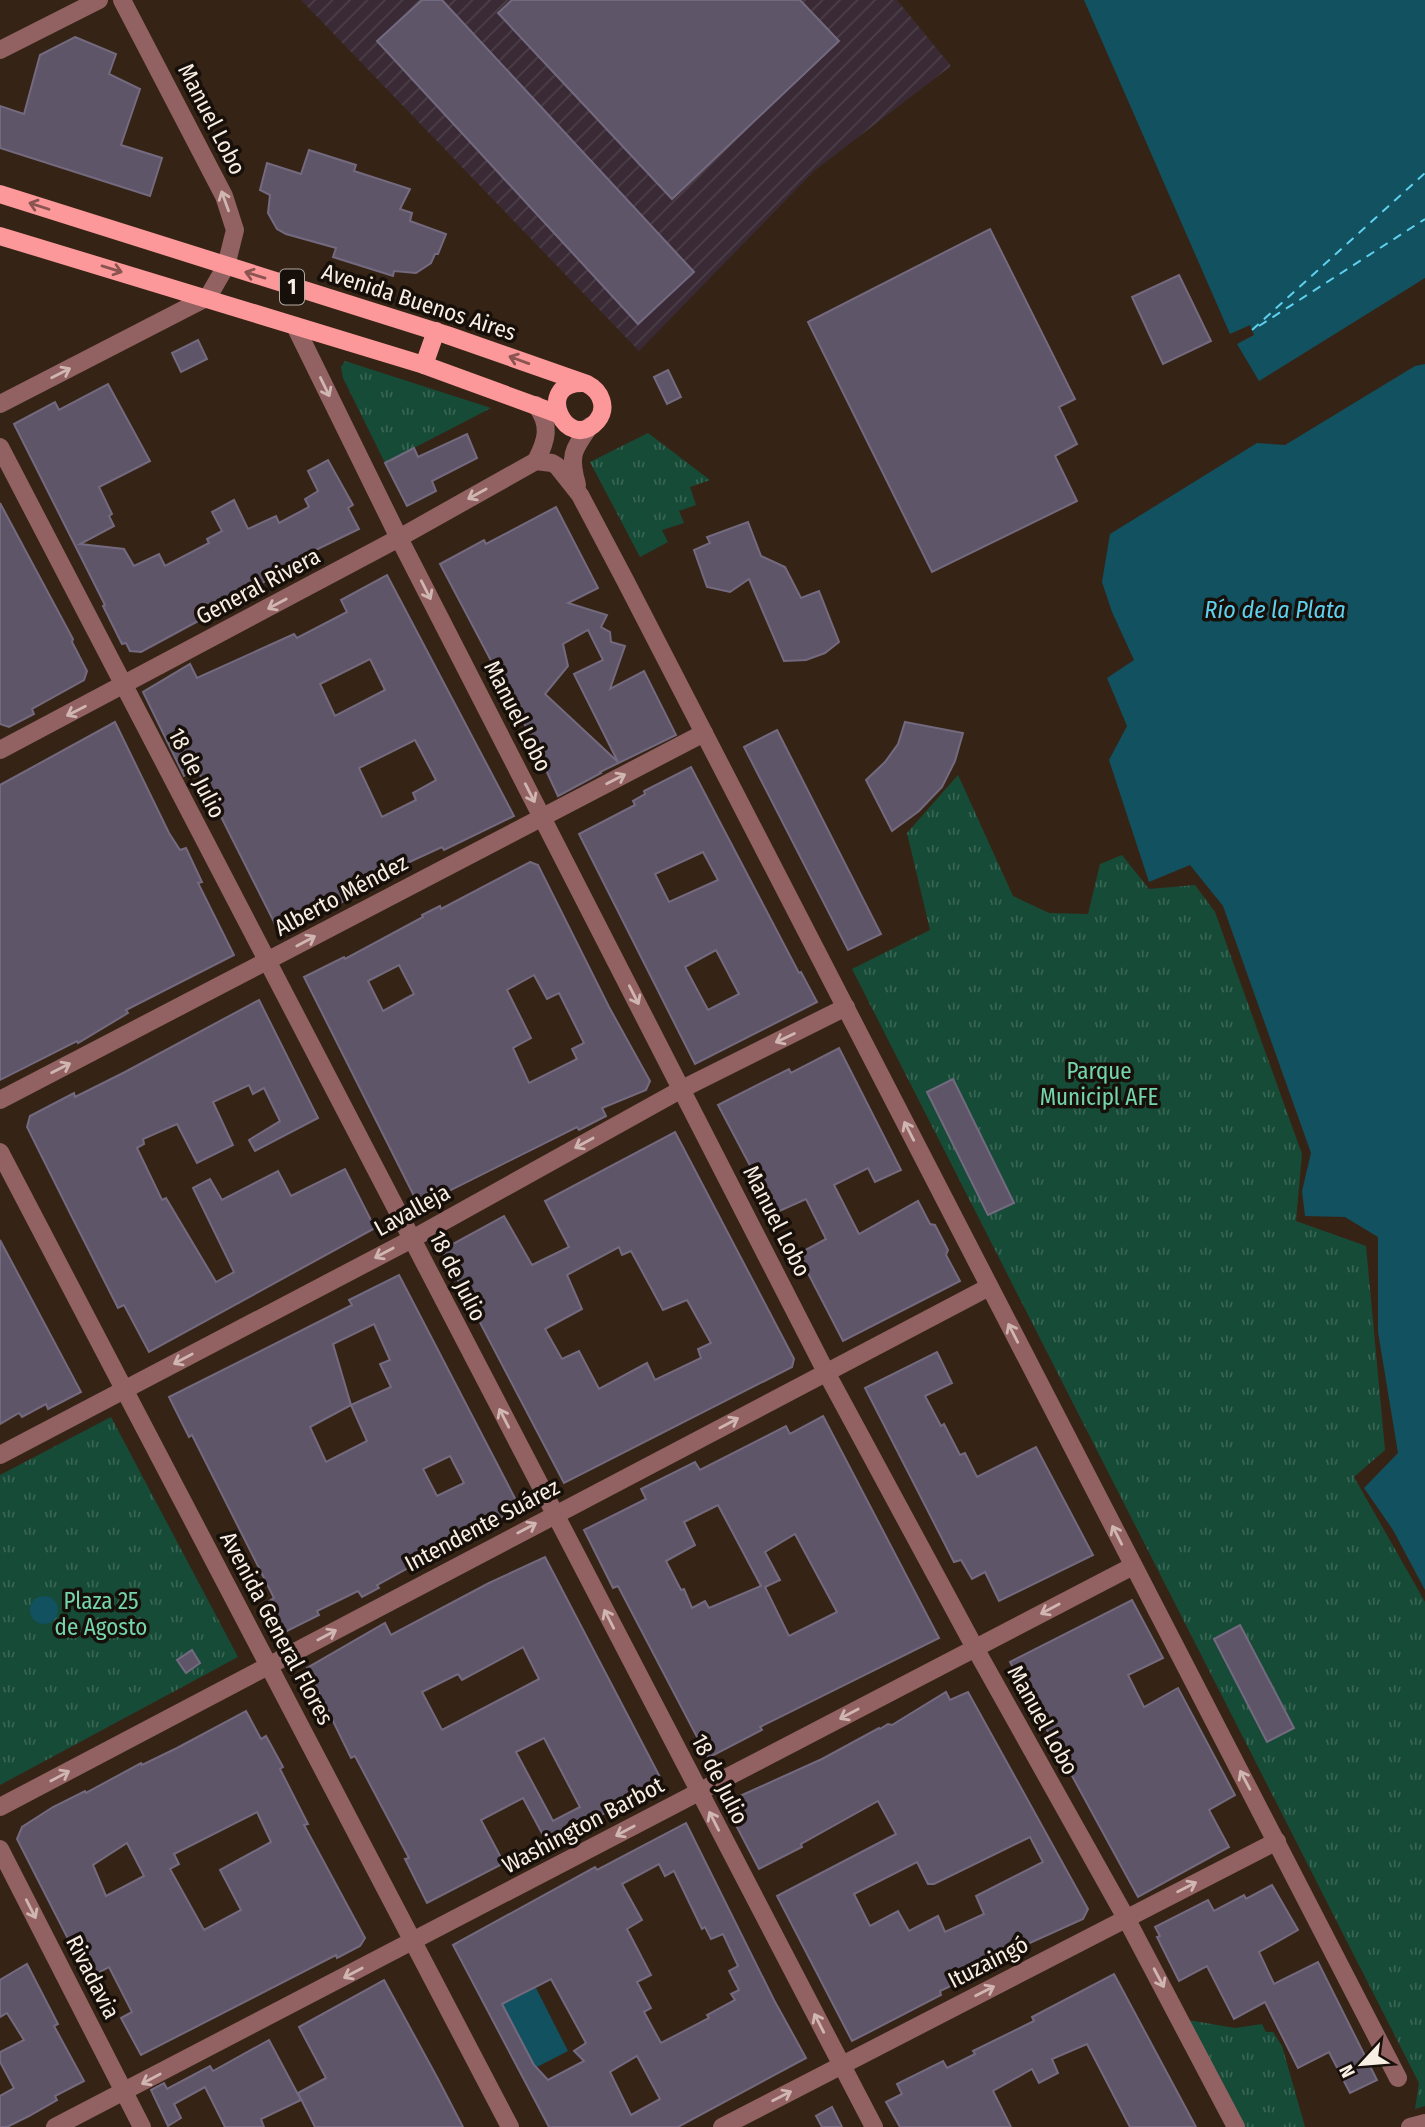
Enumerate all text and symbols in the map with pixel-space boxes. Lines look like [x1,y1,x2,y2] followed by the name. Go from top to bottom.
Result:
[172,59,252,179] street label: Manuel Lobo
[218,191,231,213] one-way arrow
[28,199,50,211] one-way arrow
[318,257,520,347] street label: Avenida Buenos Aires
[101,263,123,276] one-way arrow
[245,268,267,281] one-way arrow
[280,270,304,304] road number: 1
[508,353,530,366] one-way arrow
[50,365,71,379] one-way arrow
[318,376,332,397] one-way arrow
[467,487,487,501] one-way arrow
[191,542,325,630] street label: General Rivera
[420,579,434,600] one-way arrow
[1204,596,1346,624] water label: Río de la Plata
[267,597,288,611] one-way arrow
[478,656,558,776] street label: Manuel Lobo
[66,704,87,718] one-way arrow
[162,723,232,823] street label: 18 de Julio
[605,772,626,785] one-way arrow
[524,782,537,803] one-way arrow
[270,848,412,942] street label: Alberto Méndez
[295,934,316,947] one-way arrow
[628,984,641,1005] one-way arrow
[775,1031,796,1045] one-way arrow
[1040,1057,1158,1111] park label: Parque Municipl AFE
[50,1061,70,1075] one-way arrow
[902,1121,916,1142] one-way arrow
[574,1137,594,1151] one-way arrow
[737,1161,817,1281] street label: Manuel Lobo
[369,1178,455,1242] street label: Lavalleja
[423,1226,493,1326] street label: 18 de Julio
[375,1247,395,1261] one-way arrow
[1005,1323,1019,1344] one-way arrow
[173,1353,194,1366] one-way arrow
[497,1408,511,1428] one-way arrow
[718,1415,739,1429] one-way arrow
[400,1473,564,1577] street label: Intendente Suárez
[517,1521,537,1535] one-way arrow
[1110,1526,1124,1546] one-way arrow
[214,1527,340,1730] street label: Avenida General Flores
[55,1587,147,1641] park label: Plaza 25 de Agosto
[1041,1602,1061,1616] one-way arrow
[602,1610,616,1630] one-way arrow
[316,1628,336,1642] one-way arrow
[1001,1660,1085,1780] street label: Manuel Lobo
[839,1707,860,1721] one-way arrow
[685,1729,755,1829] street label: 18 de Julio
[50,1768,70,1782] one-way arrow
[497,1770,669,1879] street label: Washington Barbot
[1238,1771,1252,1791] one-way arrow
[707,1811,721,1832] one-way arrow
[616,1824,636,1838] one-way arrow
[1176,1880,1197,1894] one-way arrow
[24,1899,38,1919] one-way arrow
[943,1930,1033,1994] street label: Ituzaingó
[60,1931,126,2023] street label: Rivadavia
[343,1967,363,1981] one-way arrow
[1152,1968,1166,1988] one-way arrow
[974,1984,995,1998] one-way arrow
[812,2013,826,2034] one-way arrow
[1327,2029,1397,2099] north arrow
[1334,2061,1360,2081] text: N
[141,2072,162,2086] one-way arrow
[772,2088,792,2102] one-way arrow

